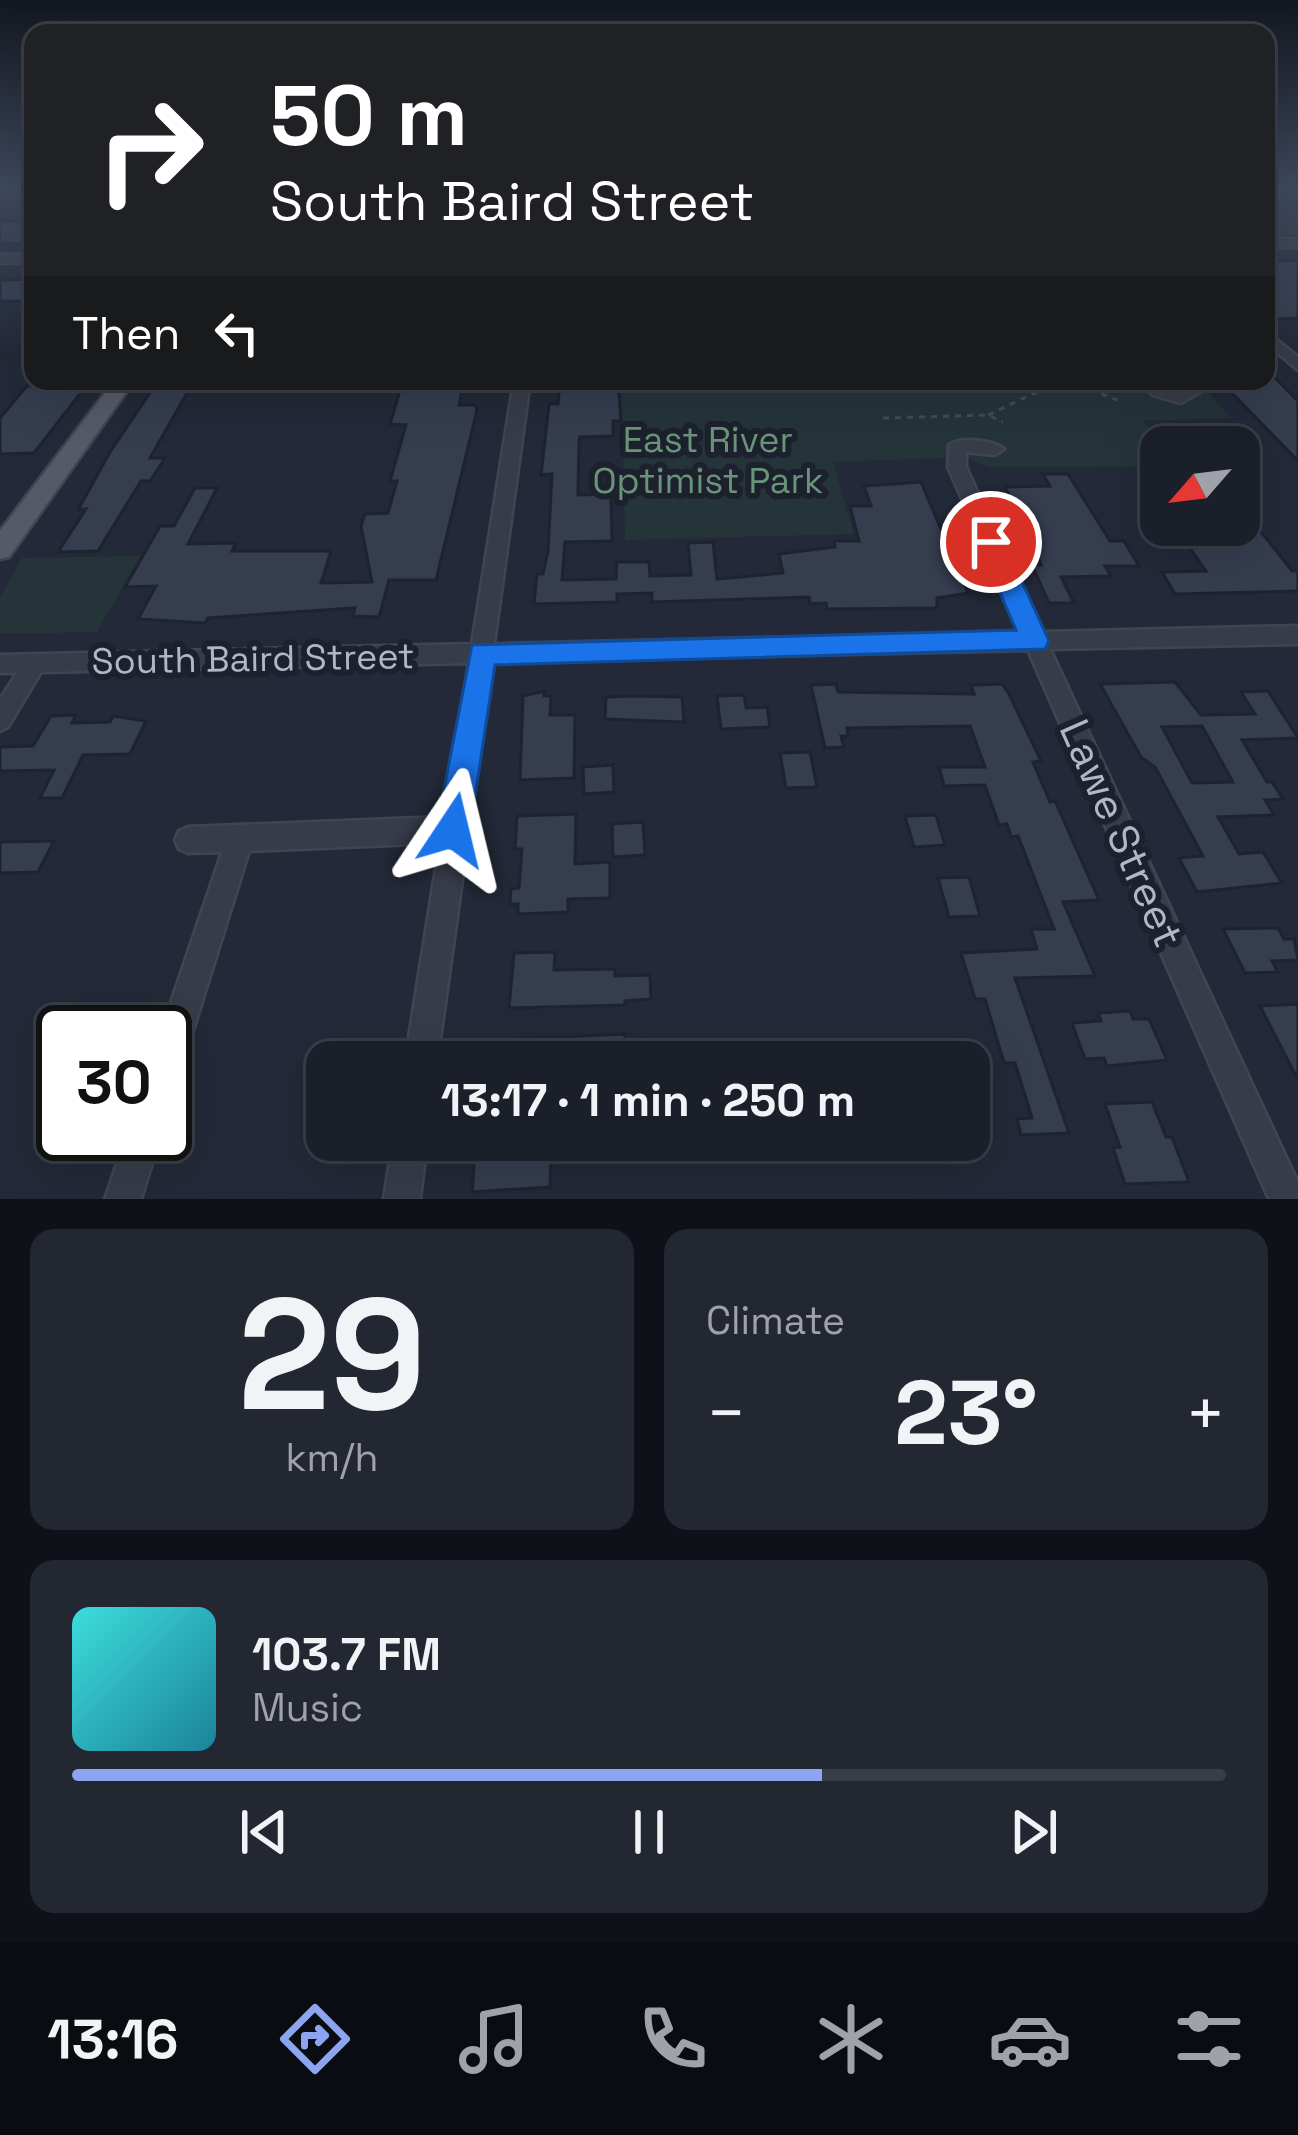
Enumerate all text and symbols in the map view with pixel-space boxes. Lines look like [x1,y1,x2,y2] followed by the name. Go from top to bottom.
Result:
[270,62,468,170] text: 50 m
[72,72,228,228] icon: right
[270,167,754,236] text: South Baird Street
[204,300,270,366] icon: left
[72,305,180,362] text: Then
[593,417,823,504] park label: East River Optimist Park
[1140,426,1260,546] north arrow
[1140,426,1260,546] map controls
[940,491,1042,593] pin
[958,509,1024,575] icon: arrive
[91,633,415,685] street label: South Baird Street
[1048,711,1195,955] street label: Lawe Street
[390,767,516,893] position arrow
[36,1005,192,1161] speed limit sign: 30
[441,1072,855,1129] text: 13:17 · 1 min · 250 m
[238,1255,426,1455] text: 29
[706,1296,845,1345] text: Climate
[894,1355,1038,1470] text: 23°
[706,1371,747,1455] text: −
[1185,1371,1226,1455] text: +
[286,1433,378,1482] text: km/h
[252,1626,441,1683] text: 103.7 FM
[252,1683,363,1732] text: Music
[231,1799,297,1865] icon: previous
[616,1799,682,1865] icon: pause
[1001,1799,1067,1865] icon: next
[273,1997,357,2081] icon: directions
[452,1997,536,2081] icon: music
[631,1997,715,2081] icon: phone
[809,1997,893,2081] icon: climate
[988,1997,1072,2081] icon: car
[1167,1997,1251,2081] icon: filters
[47,2005,178,2074] text: 13:16

